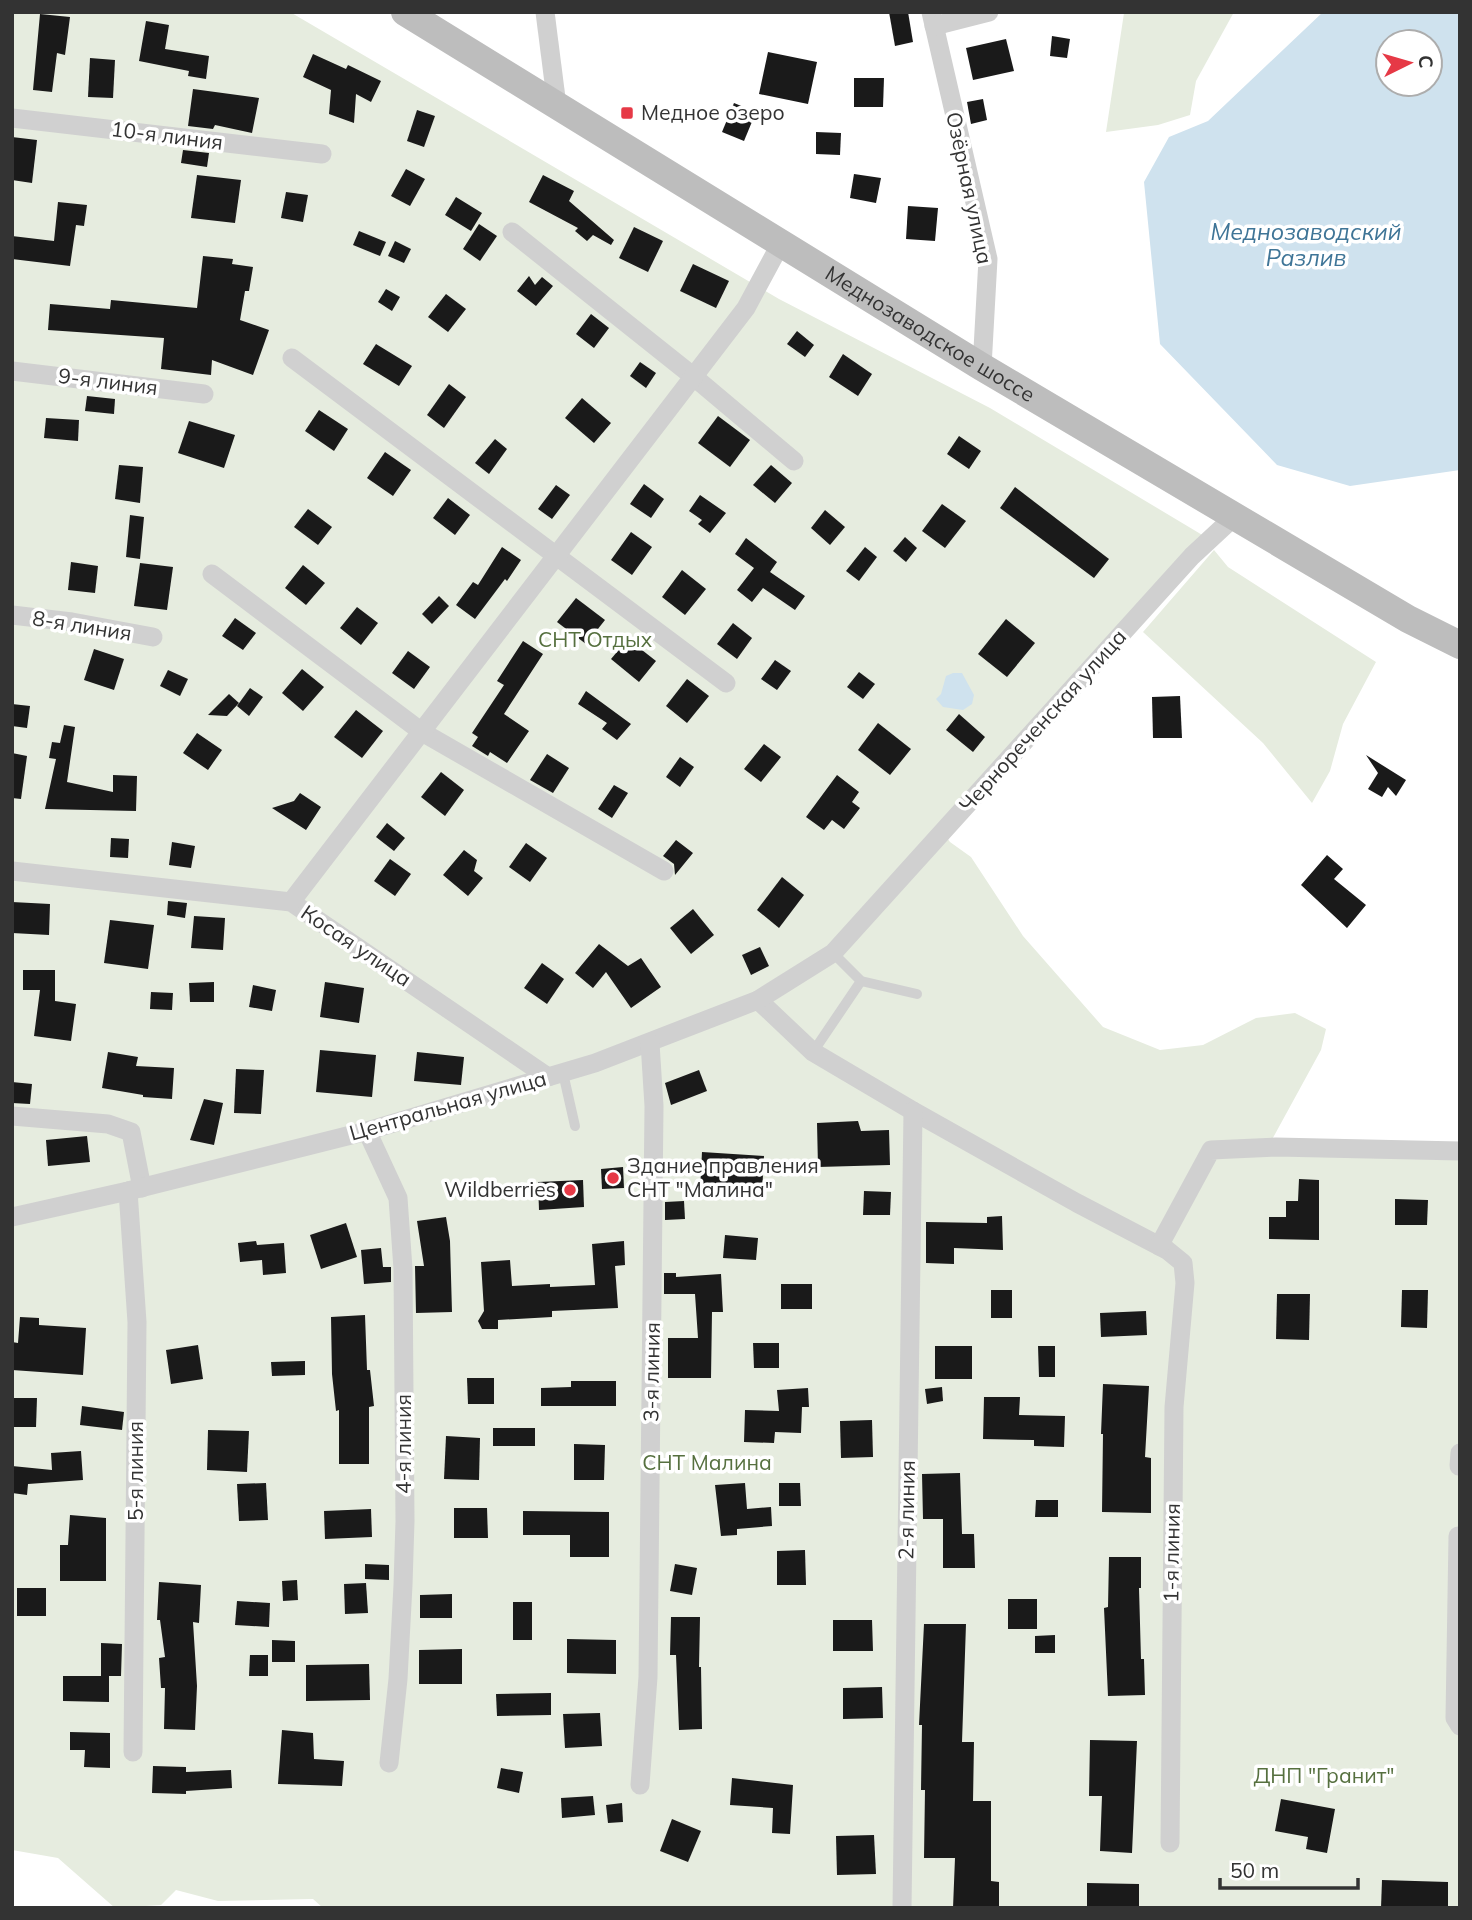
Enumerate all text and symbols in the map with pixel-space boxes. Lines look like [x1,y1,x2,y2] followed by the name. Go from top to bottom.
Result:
[1374,28,1444,98] north arrow
[1413,54,1438,69] text: С
[641,99,785,125] place label: Медное озеро
[619,105,635,121] marker: Медное озеро
[941,109,999,266] street label: Озёрная улица
[110,115,225,155] street label: 10-я линия
[1211,217,1401,272] water label: Меднозаводский Разлив
[821,260,1040,407] street label: Меднозаводское шоссе
[57,362,159,400] street label: 9-я линия
[31,604,134,646] street label: 8-я линия
[953,624,1131,817] street label: Чернореченская улица
[538,626,653,652] park label: СНТ Отдых
[296,899,417,992] street label: Косая улица
[346,1064,549,1146] street label: Центральная улица
[627,1152,819,1202] place label: Здание правления СНТ "Малина"
[605,1170,621,1186] marker: Здание правления СНТ "Малина"
[444,1176,556,1202] place label: Wildberries
[562,1182,578,1198] marker: Wildberries
[637,1322,665,1422] street label: 3-я линия
[390,1394,416,1494] street label: 4-я линия
[122,1421,148,1521] street label: 5-я линия
[642,1449,772,1475] park label: СНТ Малина
[892,1460,920,1560] street label: 2-я линия
[1157,1503,1185,1603] street label: 1-я линия
[1253,1762,1395,1788] park label: ДНП "Гранит"
[1220,1846,1358,1890] scale bar
[1230,1857,1279,1883] text: 50 m

